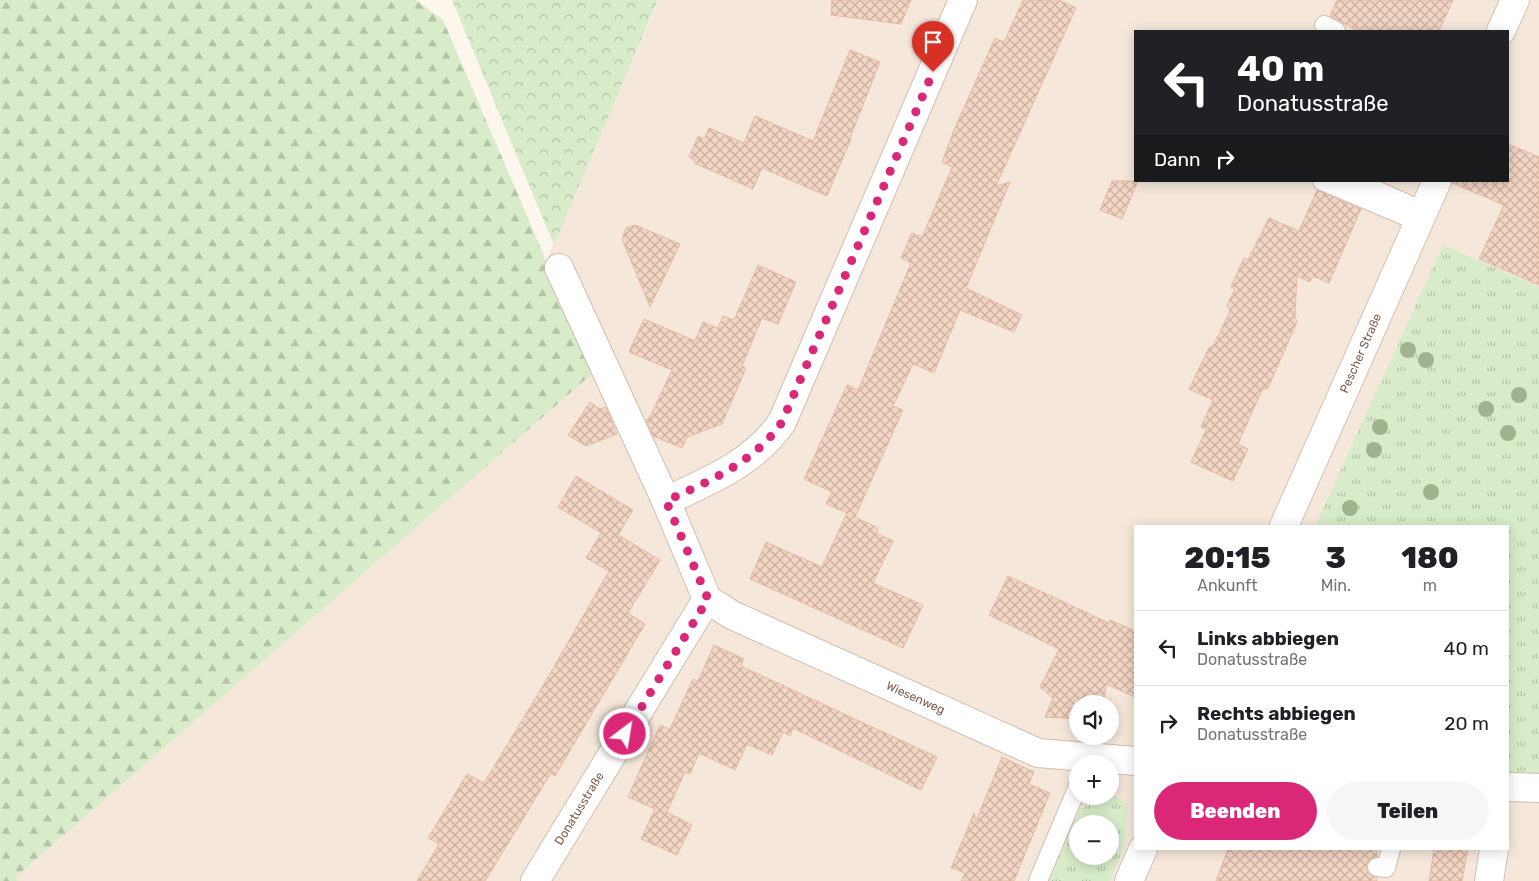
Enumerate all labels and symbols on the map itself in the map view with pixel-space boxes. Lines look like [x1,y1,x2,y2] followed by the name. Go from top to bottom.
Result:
[912,21,954,72] pin
[1337,311,1384,395] street label: Pescher Straße
[884,678,947,717] street label: Wiesenweg
[598,707,650,759] position arrow
[552,769,607,847] street label: Donatusstraße

